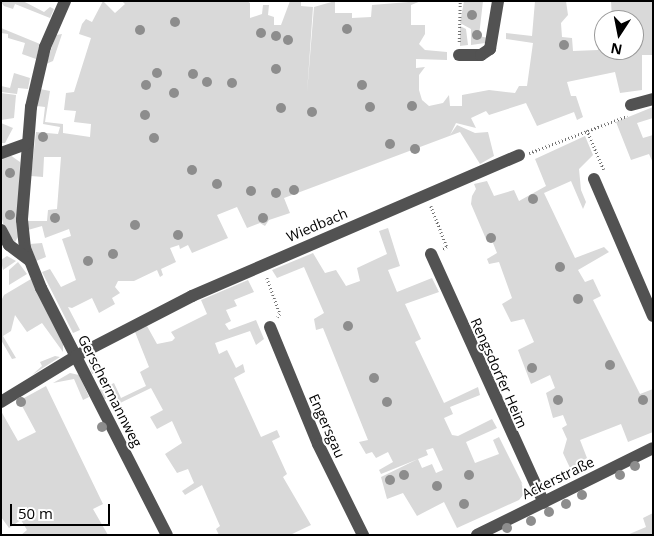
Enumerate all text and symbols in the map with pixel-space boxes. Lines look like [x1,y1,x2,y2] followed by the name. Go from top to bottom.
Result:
[594,10,644,60] north arrow
[609,39,624,60] text: N
[284,205,350,245] street label: Wiedbach
[467,315,531,431] street label: Rengsdorfer Heim
[74,332,146,450] street label: Gerschermannweg
[305,391,349,461] street label: Engersgau
[519,453,597,503] street label: Ackerstraße
[12,494,112,526] scale bar
[18,503,53,523] text: 50 m

